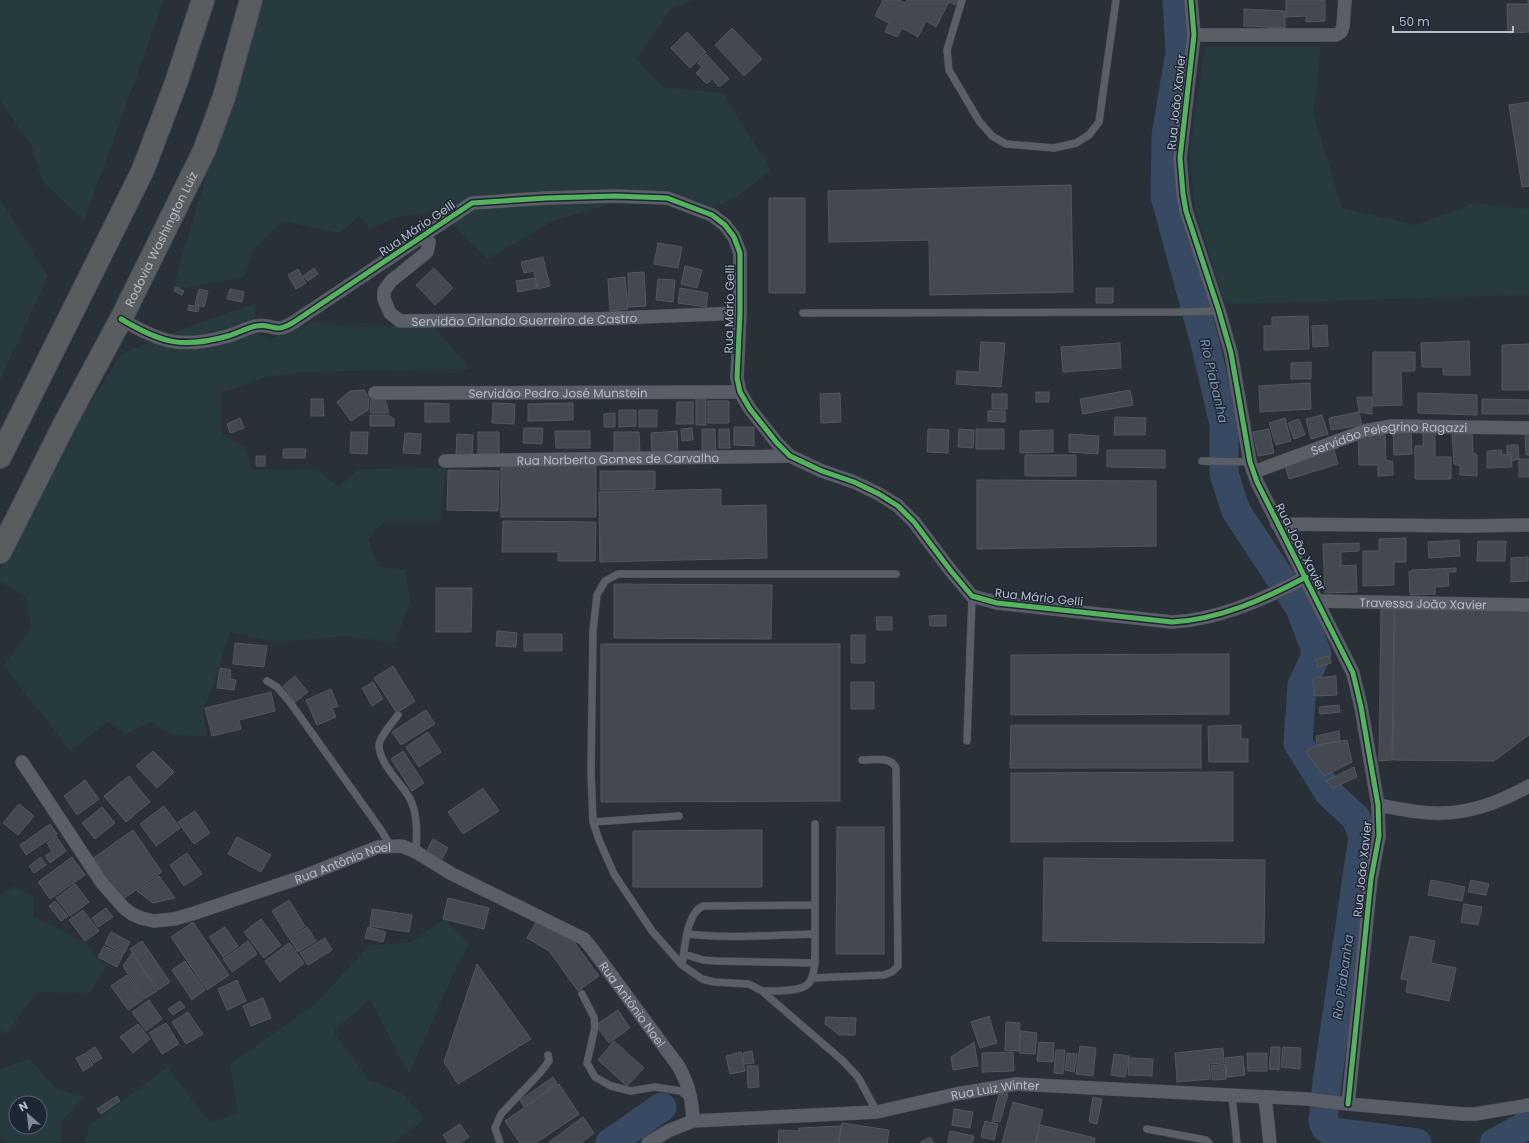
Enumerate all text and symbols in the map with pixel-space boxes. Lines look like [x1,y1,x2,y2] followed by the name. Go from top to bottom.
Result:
[1393,8,1513,34] scale bar
[1399,13,1430,30] text: 50 m
[1163,53,1190,151] street label: Rua João Xavier
[120,168,201,309] street label: Rodovia Washington Luiz
[375,196,459,260] street label: Rua Mário Gelli
[720,264,738,353] street label: Rua Mário Gelli
[411,309,638,329] street label: Servidão Orlando Guerreiro de Castro
[1195,337,1233,425] water label: Rio Piabanha
[468,384,648,401] street label: Servidão Pedro José Munstein
[1308,417,1468,459] street label: Servidão Pelegrino Ragazzi
[517,449,720,468] street label: Rua Norberto Gomes de Carvalho
[1272,500,1331,594] street label: Rua João Xavier
[994,584,1084,610] street label: Rua Mário Gelli
[1359,593,1487,613] street label: Travessa João Xavier
[1349,820,1376,918] street label: Rua João Xavier
[292,838,391,887] street label: Rua Antônio Noel
[1328,933,1358,1021] water label: Rio Piabanha
[596,958,670,1050] street label: Rua Antônio Noel
[949,1075,1040,1103] street label: Rua Luiz Winter
[8,1095,48,1135] north arrow
[16,1097,31,1115] text: N

